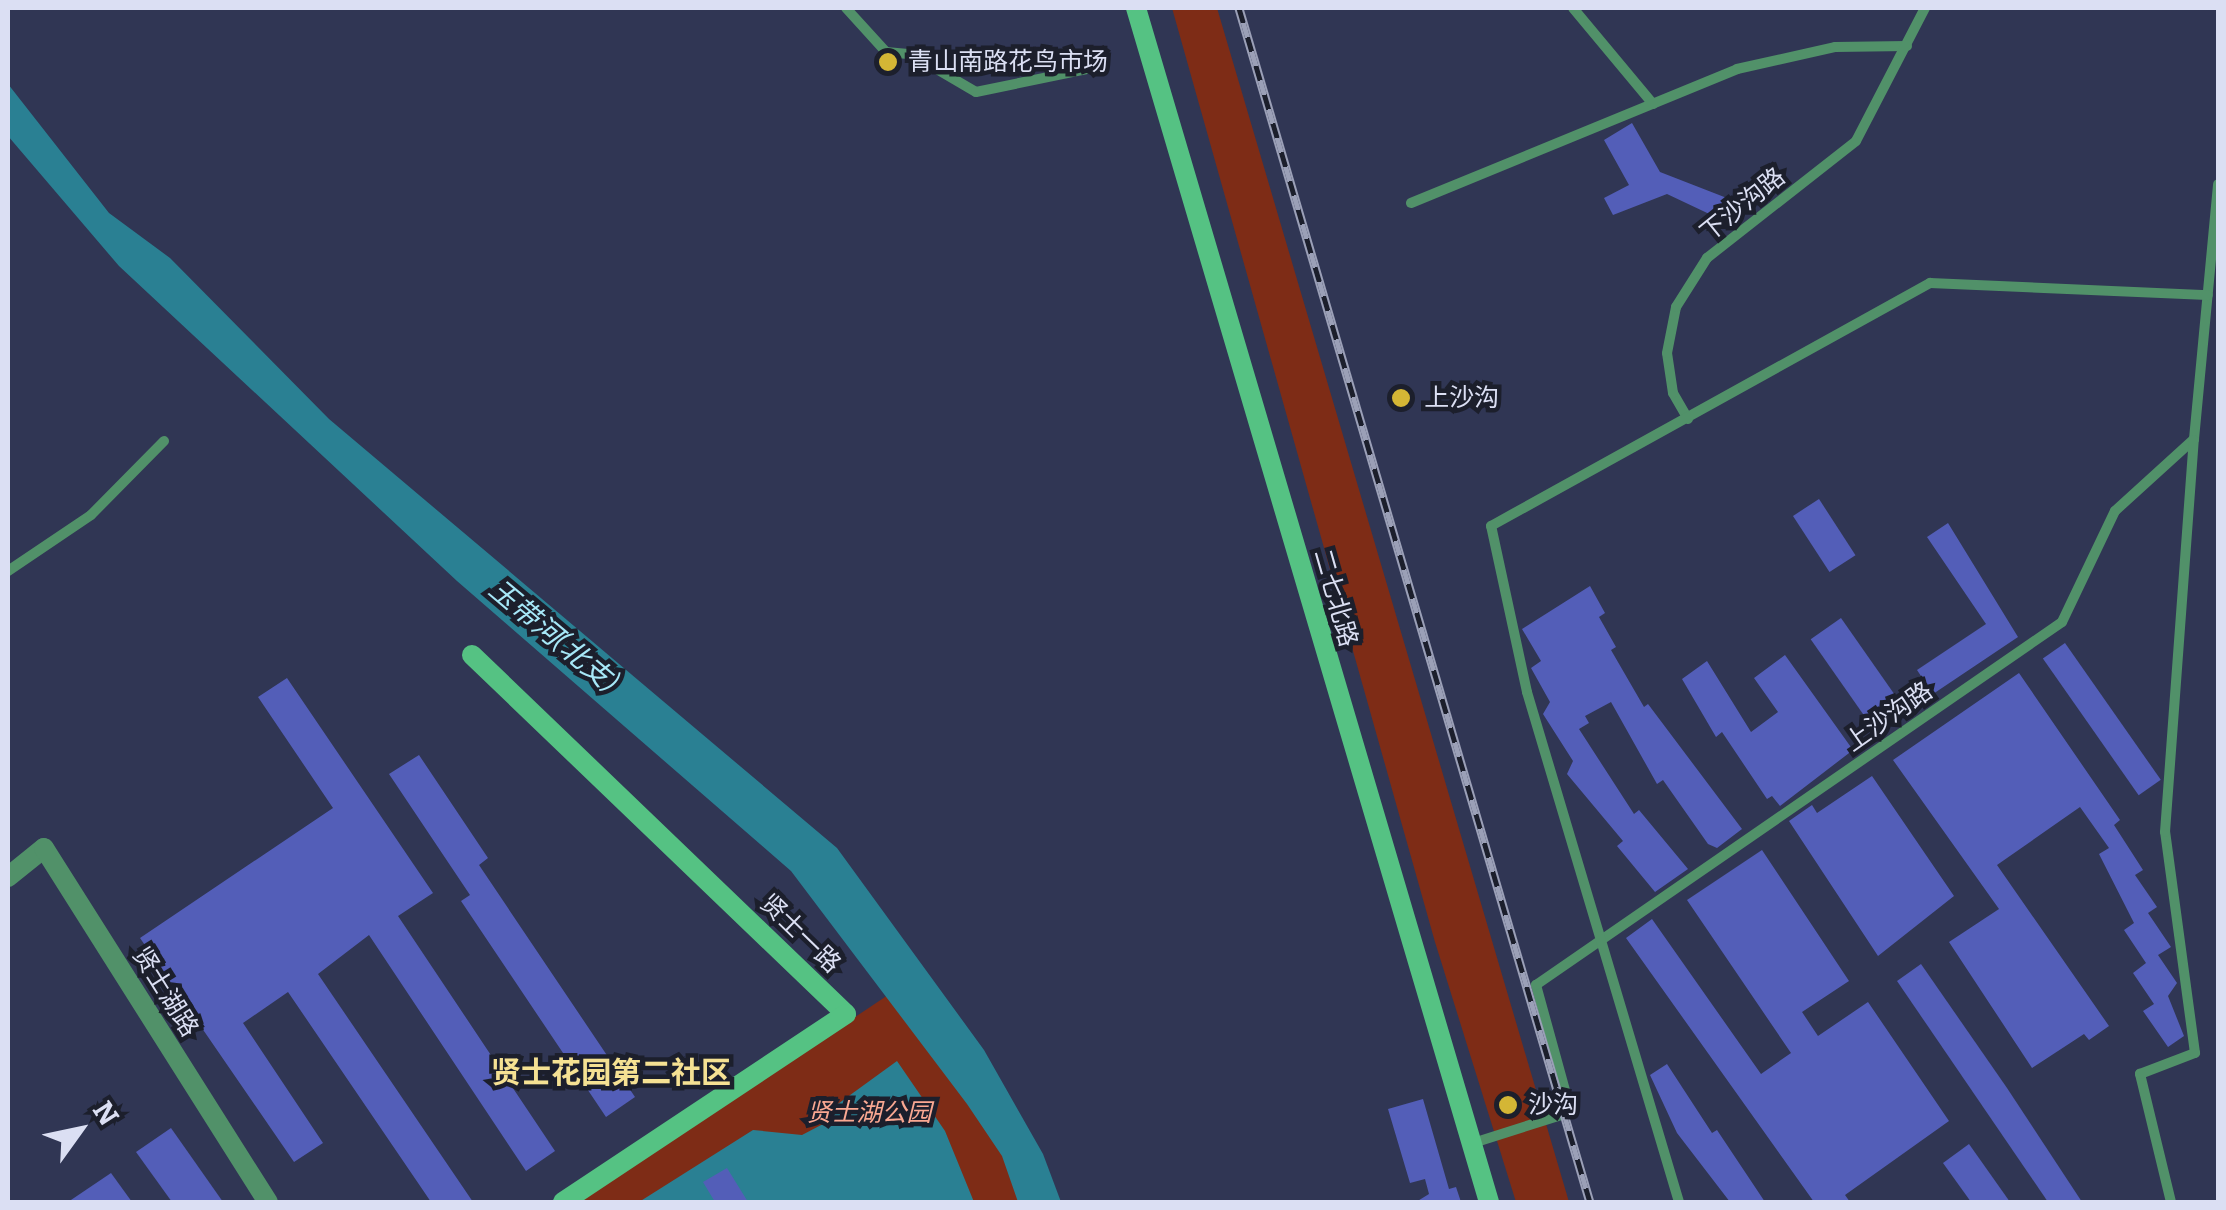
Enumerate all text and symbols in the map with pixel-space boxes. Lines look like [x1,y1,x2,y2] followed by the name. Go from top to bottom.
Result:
[908,47,1108,77] place label: 青山南路花鸟市场
[877,51,899,73] marker: 青山南路花鸟市场
[1695,162,1791,248] street label: 下沙沟路
[1424,383,1499,413] place label: 上沙沟
[1388,385,1414,411] marker: 上沙沟
[1307,546,1363,650] street label: 二七北路
[482,573,624,699] water label: 玉带河(北支)
[1839,676,1939,758] street label: 上沙沟路
[754,888,846,980] street label: 贤士一路
[126,942,204,1042] street label: 贤士湖路
[491,1055,731,1091] district label: 贤士花园第二社区
[30,1080,130,1180] north arrow
[1528,1090,1578,1120] place label: 沙沟
[1497,1094,1519,1116] marker: 沙沟
[86,1095,125,1131] text: N
[807,1098,931,1128] park label: 贤士湖公园

